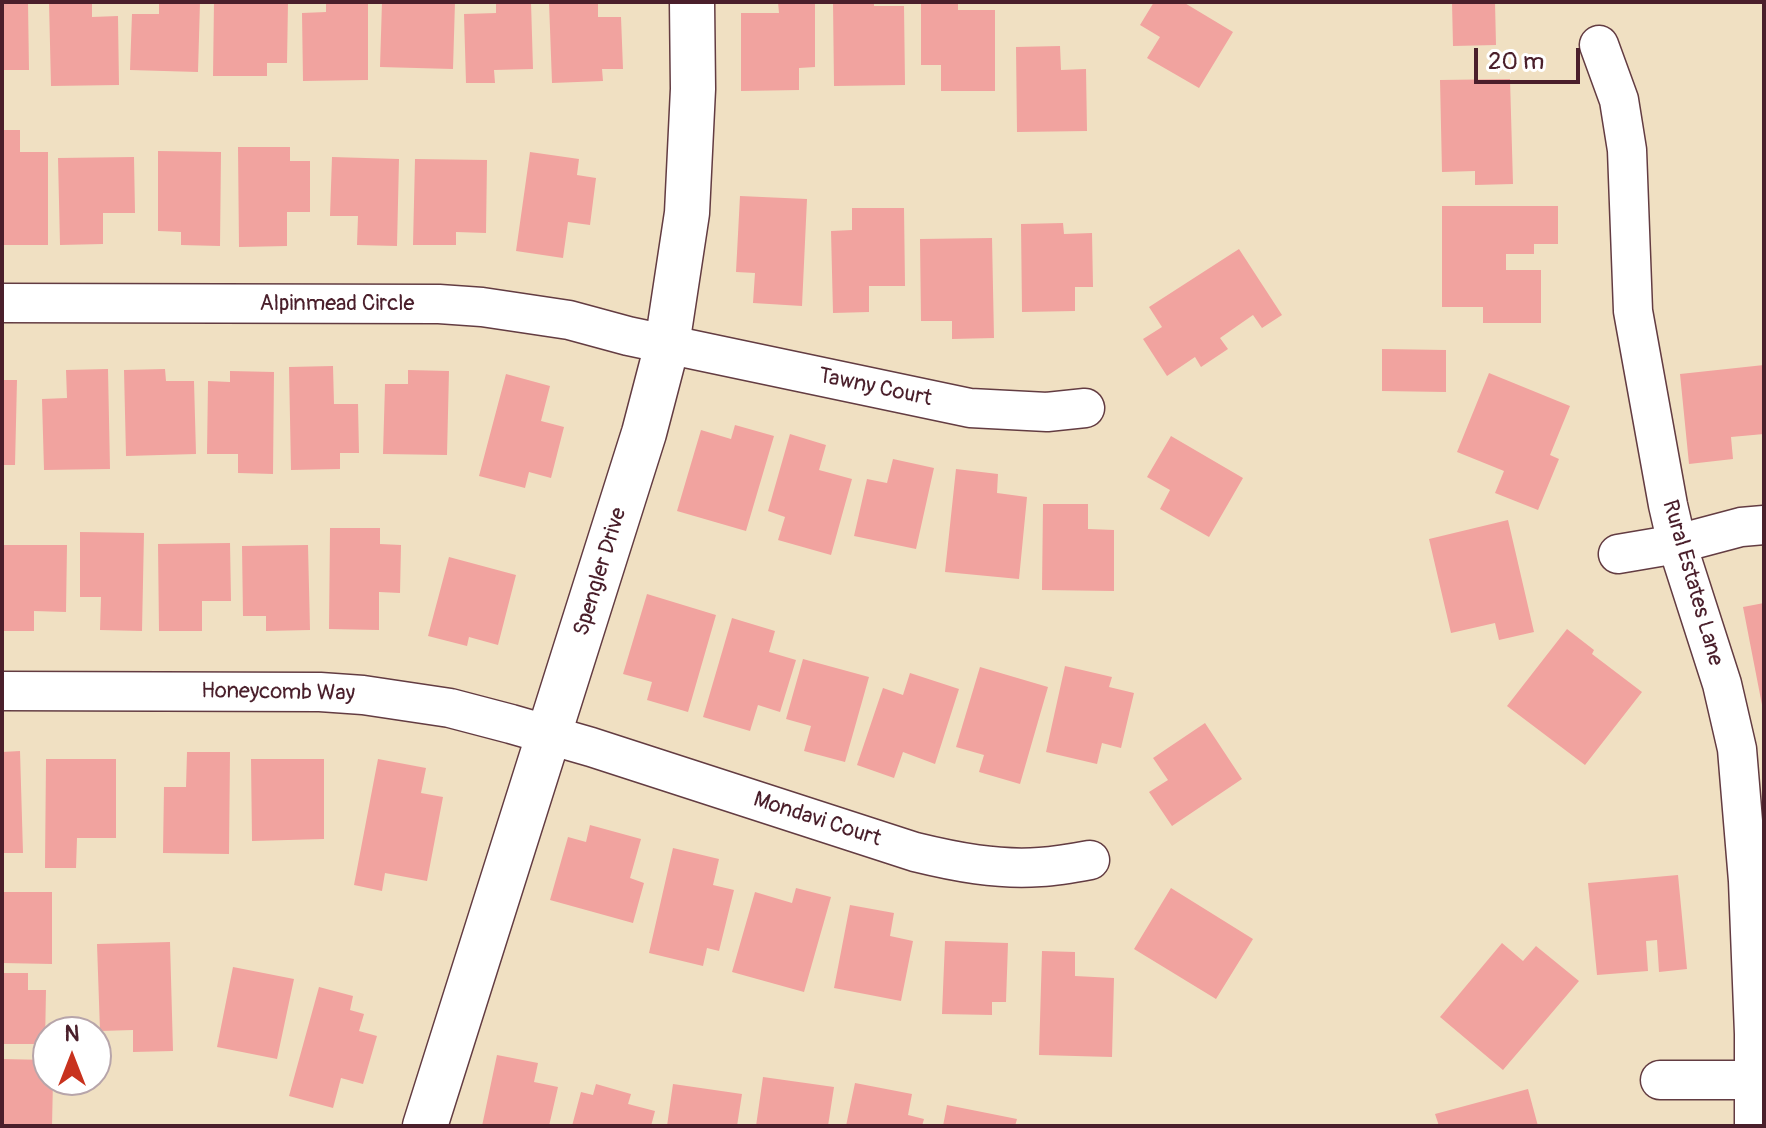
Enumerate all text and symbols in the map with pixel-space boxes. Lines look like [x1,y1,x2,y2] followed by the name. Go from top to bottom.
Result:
[1478,32,1584,82] scale bar
[1488,47,1544,76] text: 20 m
[260,291,414,317] street label: Alpinmead Circle
[816,363,934,413] street label: Tawny Court
[1656,497,1728,669] street label: Rural Estates Lane
[569,505,633,639] street label: Spengler Drive
[201,678,355,708] street label: Honeycomb Way
[750,787,884,853] street label: Mondavi Court
[32,1016,112,1096] north arrow
[65,1020,79,1048] text: N

